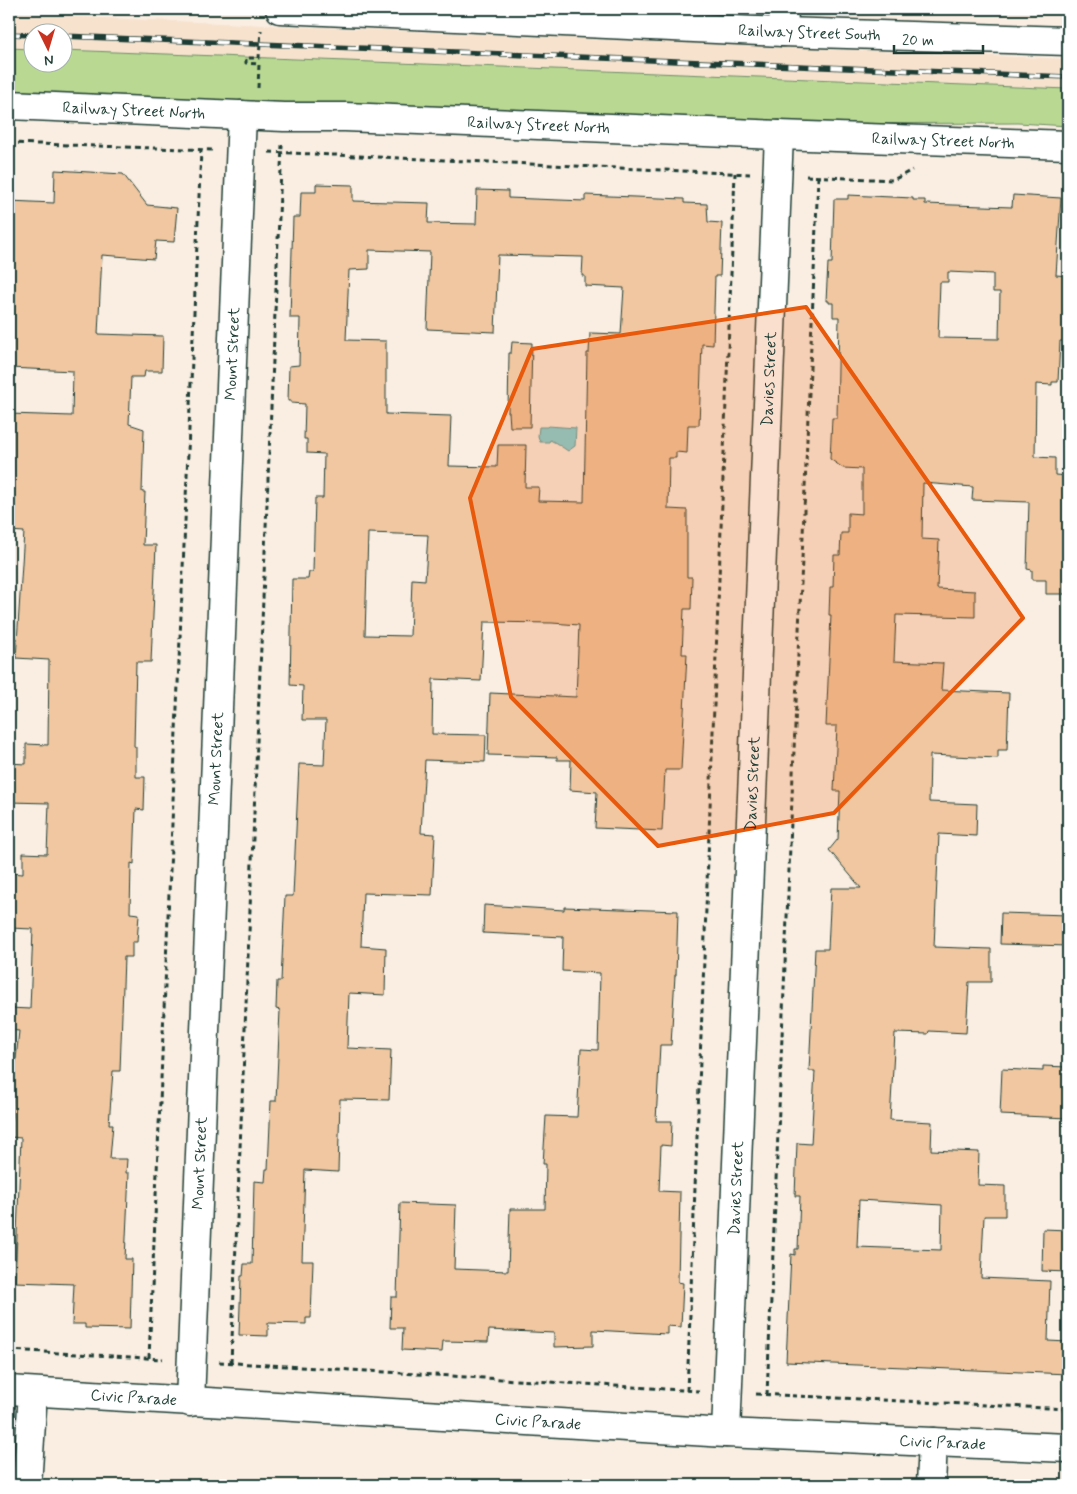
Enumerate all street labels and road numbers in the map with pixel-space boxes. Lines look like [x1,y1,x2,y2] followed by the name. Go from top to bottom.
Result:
[738,19,881,46] street label: Railway Street South
[62,97,206,124] street label: Railway Street North
[467,112,610,138] street label: Railway Street North
[871,128,1015,154] street label: Railway Street North
[220,306,245,401] street label: Mount Street
[757,330,781,427] street label: Davies Street
[204,711,228,806] street label: Mount Street
[740,735,765,831] street label: Davies Street
[187,1116,212,1210] street label: Mount Street
[724,1140,748,1236] street label: Davies Street
[90,1384,178,1411] street label: Civic Parade
[494,1409,582,1435] street label: Civic Parade
[899,1430,986,1455] street label: Civic Parade

